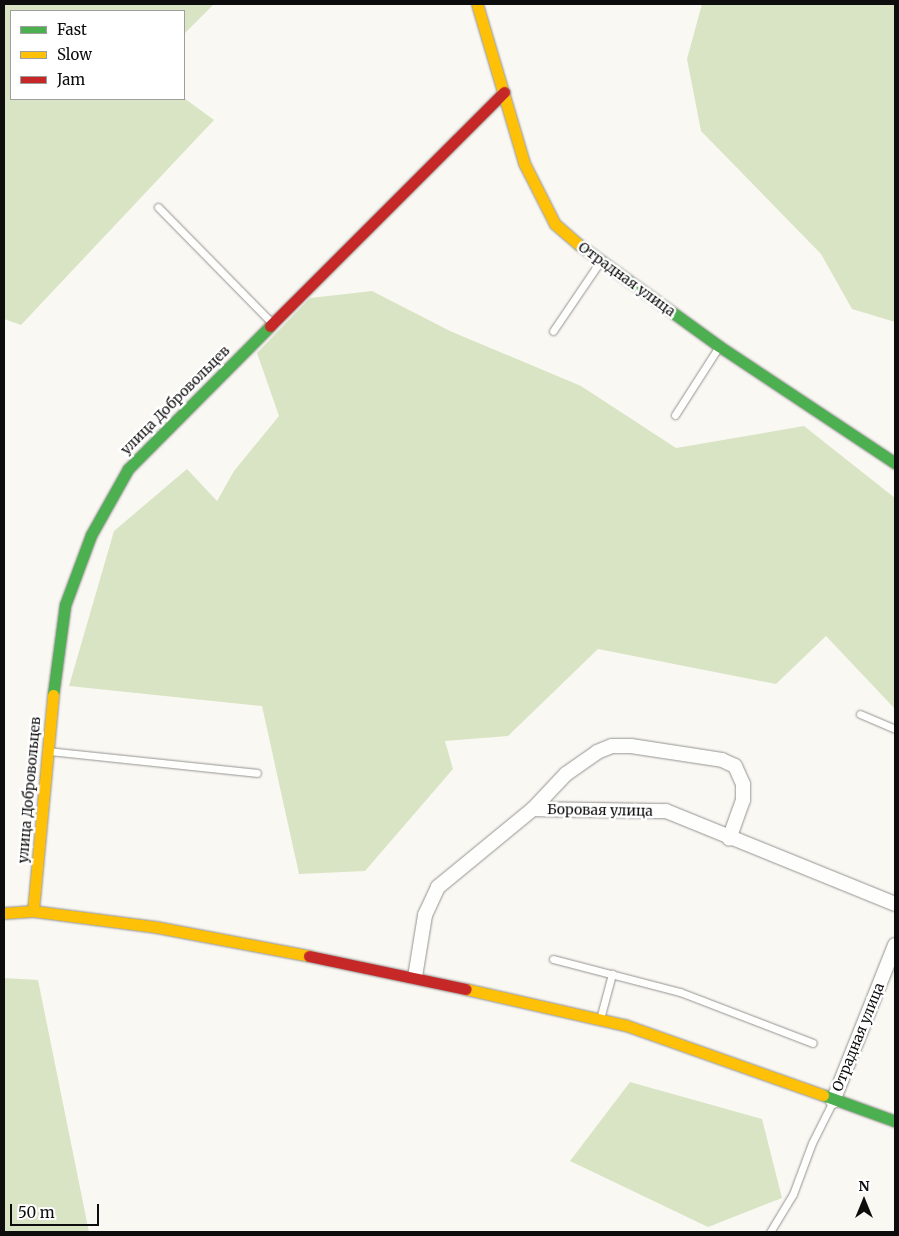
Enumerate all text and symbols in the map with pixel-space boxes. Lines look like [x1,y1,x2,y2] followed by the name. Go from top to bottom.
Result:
[10,10,185,100] legend
[57,20,87,39] text: Fast
[57,45,92,64] text: Slow
[57,70,85,89] text: Jam
[575,238,679,320] street label: Отрадная улица
[117,342,233,458] street label: улица Добровольцев
[14,716,44,864] street label: улица Добровольцев
[547,801,653,819] street label: Боровая улица
[829,980,887,1094] street label: Отрадная улица
[839,1176,889,1226] north arrow
[858,1177,870,1195] text: N
[12,1194,101,1226] scale bar
[18,1203,55,1222] text: 50 m

